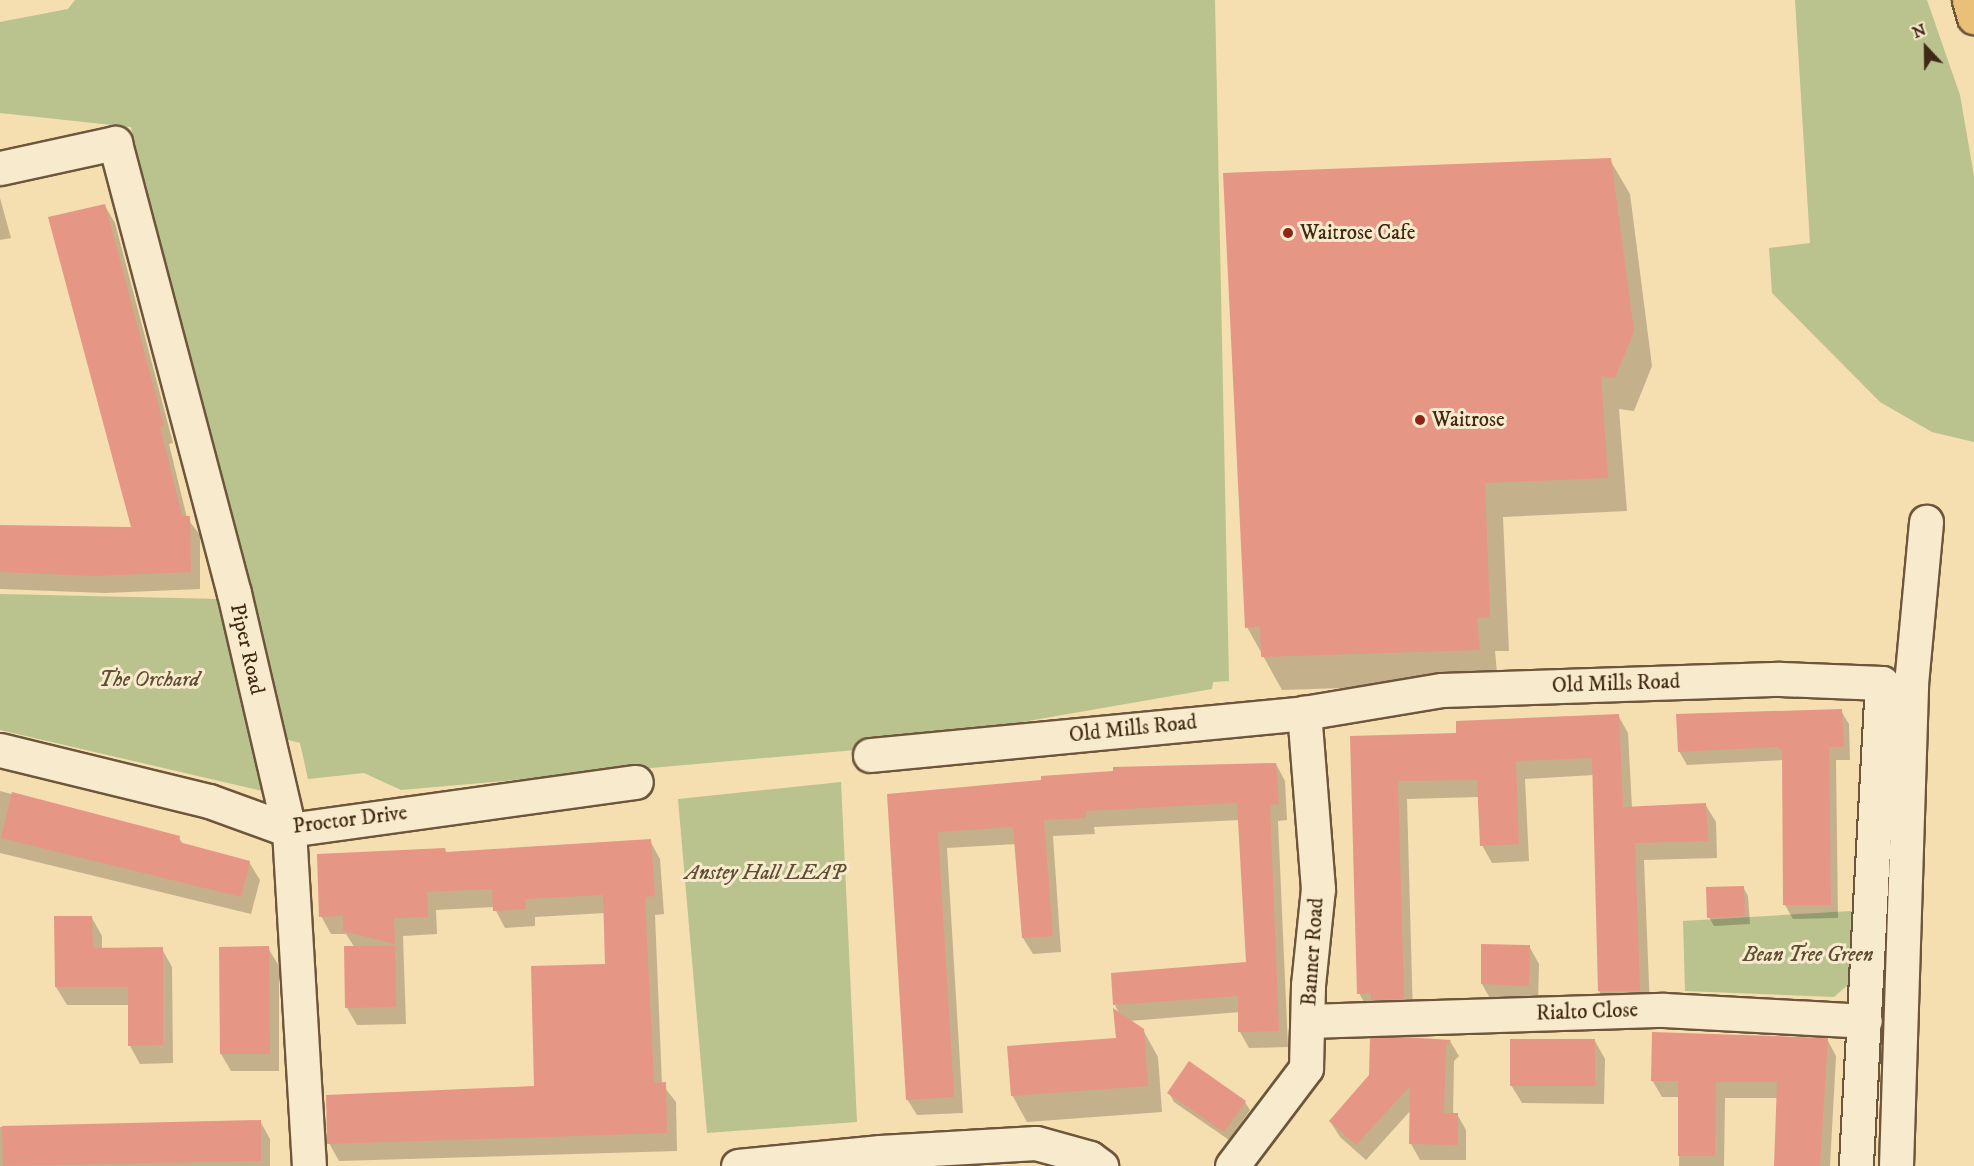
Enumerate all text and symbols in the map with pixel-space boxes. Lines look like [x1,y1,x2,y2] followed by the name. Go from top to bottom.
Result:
[1896,18,1956,78] north arrow
[1909,20,1929,43] text: N
[1300,220,1415,246] place label: Waitrose Cafe
[1281,226,1295,240] marker: Waitrose Cafe
[1432,407,1505,433] place label: Waitrose
[1413,413,1427,427] marker: Waitrose
[224,601,270,697] street label: Piper Road
[99,667,199,693] park label: The Orchard
[1551,669,1681,699] street label: Old Mills Road
[1068,710,1198,748] street label: Old Mills Road
[291,800,409,840] street label: Proctor Drive
[685,860,845,886] park label: Anstey Hall LEAP
[1297,897,1329,1007] street label: Banner Road
[1743,942,1873,968] park label: Bean Tree Green
[1536,998,1638,1026] street label: Rialto Close

